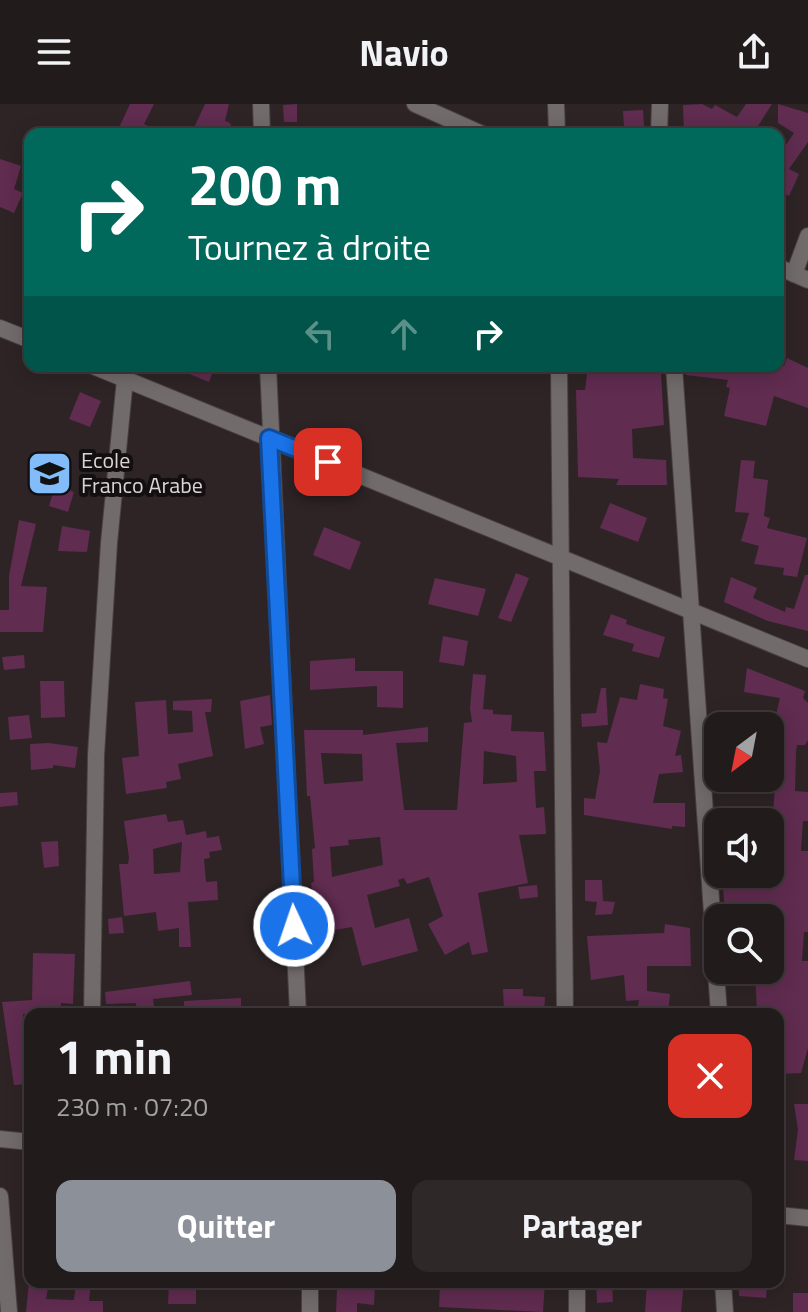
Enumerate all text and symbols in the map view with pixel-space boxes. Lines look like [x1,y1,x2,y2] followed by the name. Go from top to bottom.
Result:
[359,25,449,80] text: Navio
[32,30,76,74] icon: menu
[732,30,776,74] icon: share
[188,142,341,227] text: 200 m
[56,160,160,264] icon: right
[188,219,431,274] text: Tournez à droite
[298,312,342,356] icon: left
[382,312,426,356] icon: ahead
[466,312,510,356] icon: right
[294,428,362,496] pin
[306,440,350,484] icon: arrive
[81,443,203,502] place label: Ecole Franco Arabe
[26,449,74,497] school or university icon: Ecole Franco Arabe
[704,712,784,792] north arrow
[704,712,784,984] map controls
[704,808,784,888] button: sound
[252,884,336,968] position arrow
[704,904,784,984] button: search
[56,1020,173,1093] text: 1 min
[668,1034,752,1118] button: close
[56,1087,208,1126] text: 230 m · 07:20
[56,1180,396,1272] button: Quitter
[412,1180,752,1272] button: Partager

